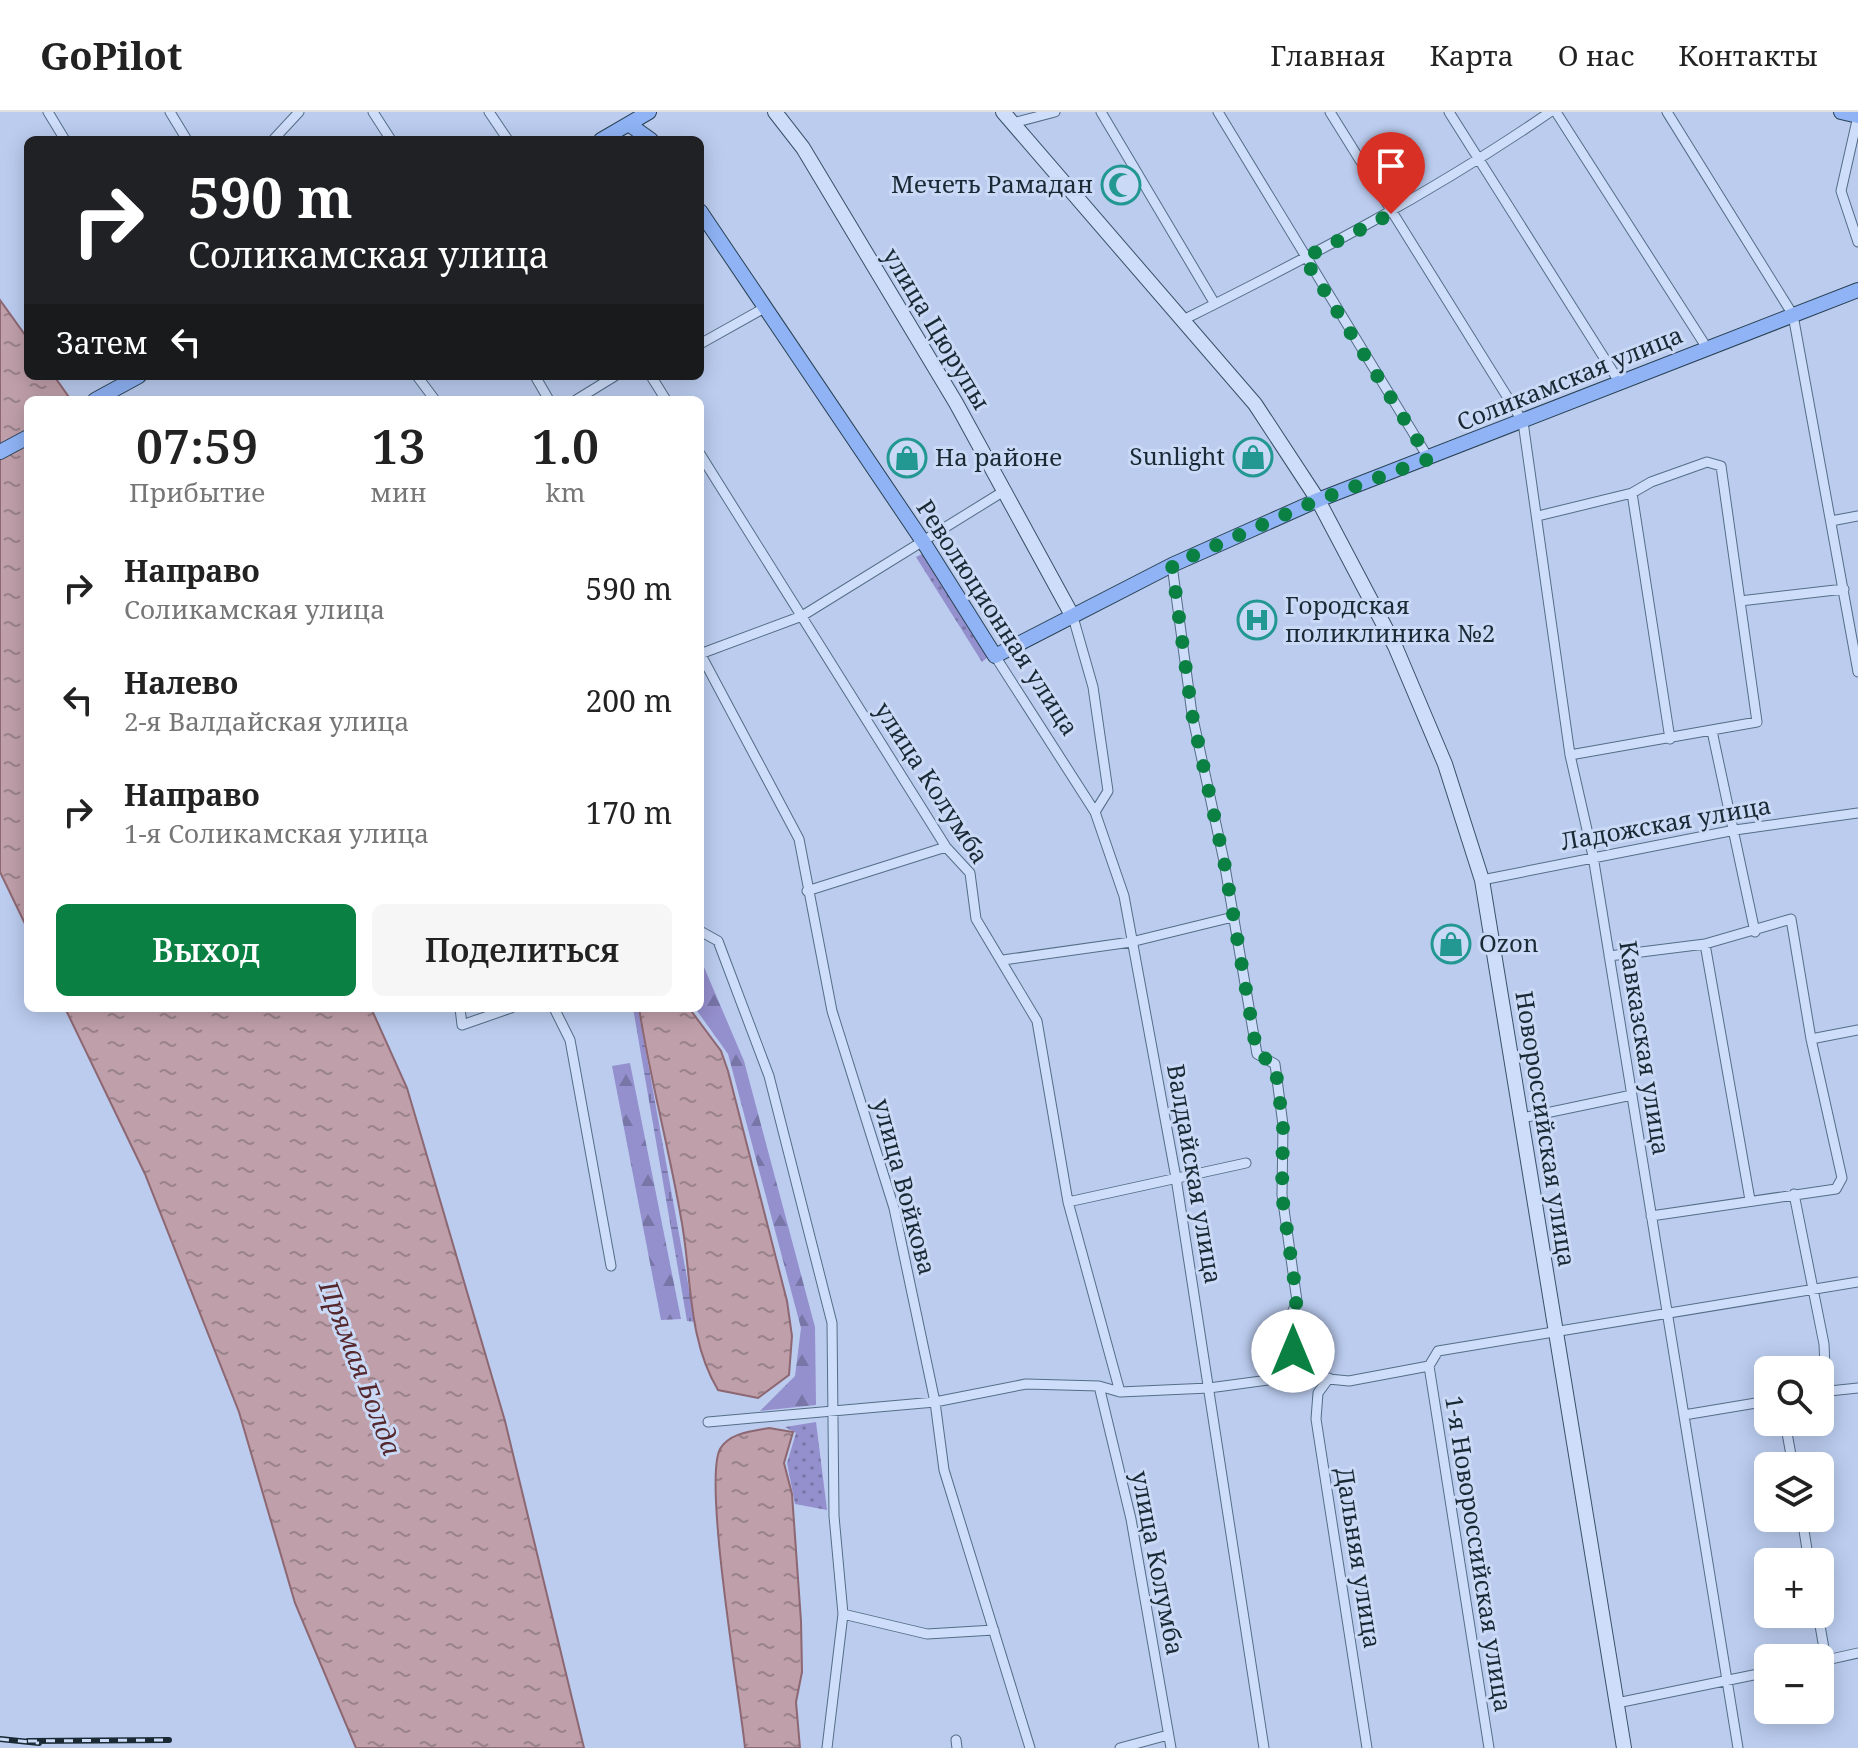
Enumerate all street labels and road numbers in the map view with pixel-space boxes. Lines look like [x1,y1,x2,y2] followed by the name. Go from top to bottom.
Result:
[876,241,999,415] street label: улица Цюрупы
[1452,317,1687,438] street label: Соликамская улица
[910,493,1087,741] street label: Революционная улица
[868,695,997,870] street label: улица Колумба
[1558,788,1773,857] street label: Ладожская улица
[1612,938,1679,1157] street label: Кавказская улица
[1508,988,1585,1269] street label: Новороссийская улица
[1160,1061,1231,1286] street label: Валдайская улица
[866,1095,945,1278] street label: улица Войкова
[1438,1393,1521,1714] street label: 1-я Новороссийская улица
[1329,1465,1390,1651] street label: Дальняя улица
[1124,1468,1193,1658] street label: улица Колумба

